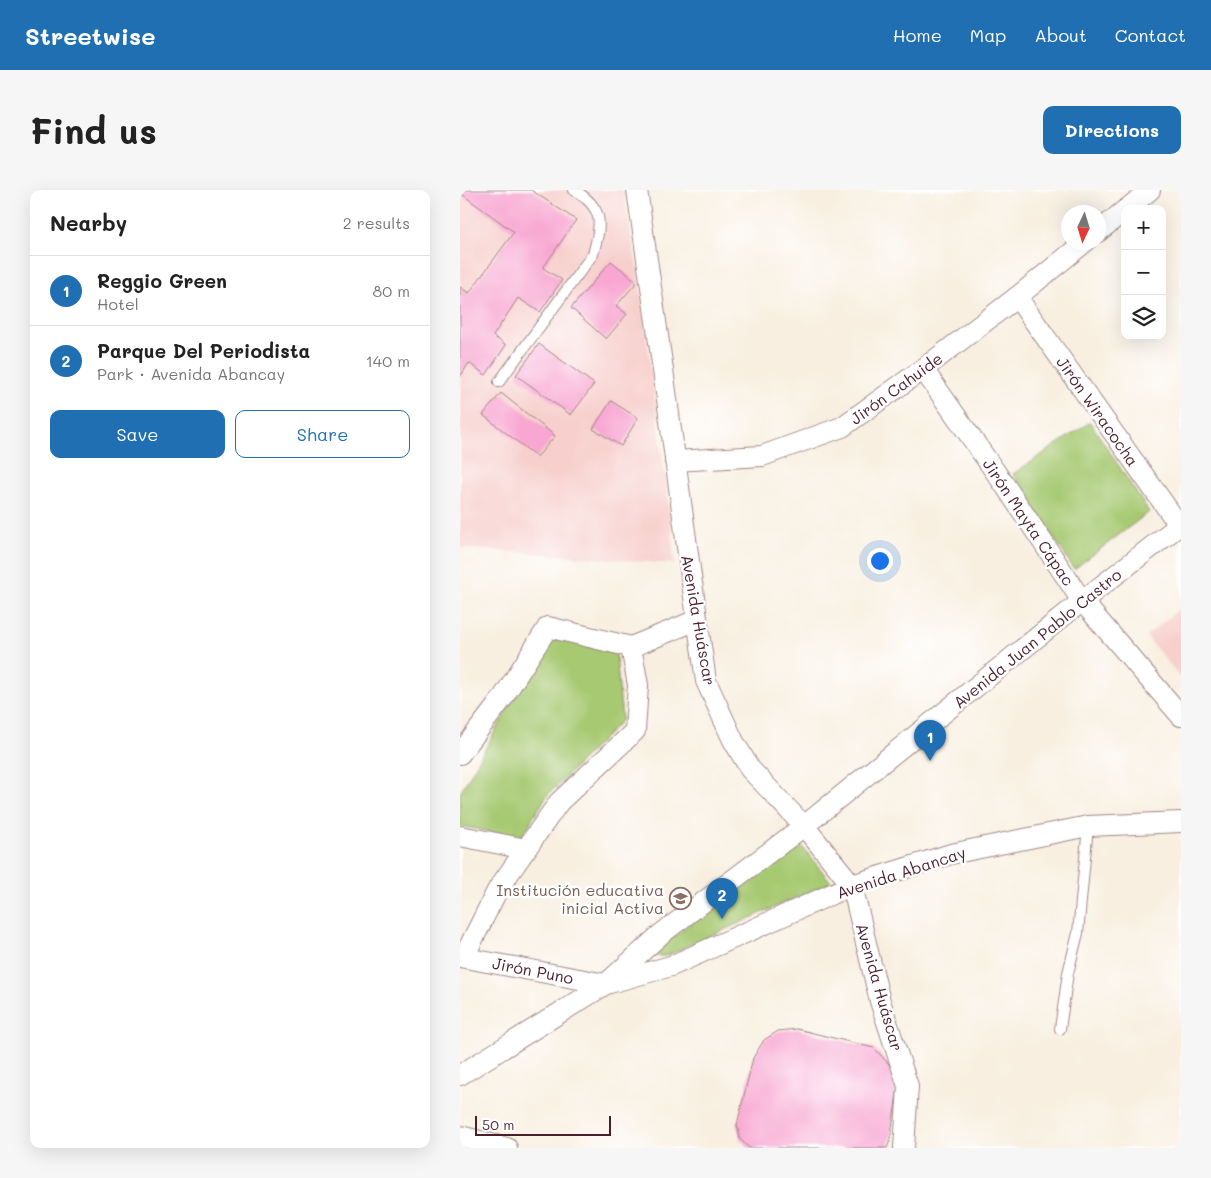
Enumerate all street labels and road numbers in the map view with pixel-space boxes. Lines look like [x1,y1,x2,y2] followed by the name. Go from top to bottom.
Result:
[846,347,946,429] street label: Jirón Cahuide
[1052,352,1144,470] street label: Jirón Wiracocha
[979,454,1079,590] street label: Jirón Mayta Cápac
[677,553,721,687] street label: Avenida Huáscar
[949,564,1125,712] street label: Avenida Juan Pablo Castro
[834,841,968,903] street label: Avenida Abancay
[852,921,908,1053] street label: Avenida Huáscar
[491,952,575,988] street label: Jirón Puno

